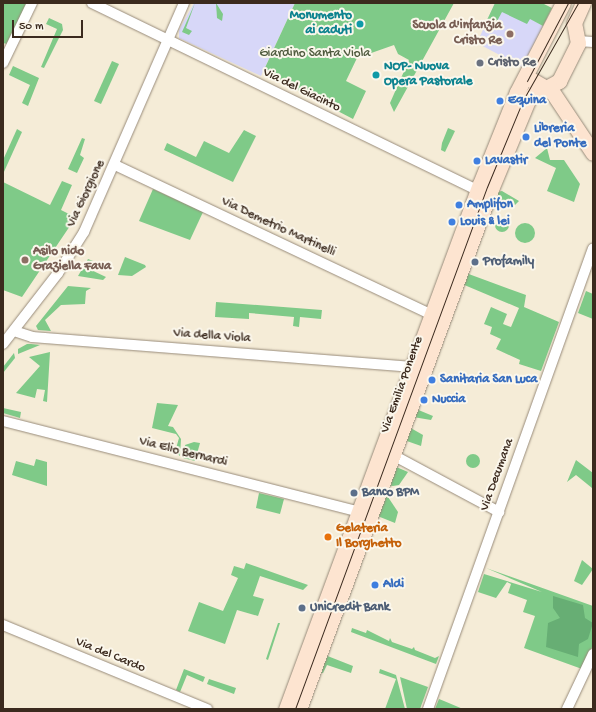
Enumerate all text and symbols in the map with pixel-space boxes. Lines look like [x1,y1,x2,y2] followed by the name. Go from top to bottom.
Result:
[290,9,352,40] place label: Monumento ai caduti
[14,12,85,38] scale bar
[355,19,365,29] marker: Monumento ai caduti
[412,19,502,50] place label: Scuola d'infanzia Cristo Re
[19,20,44,34] text: 50 m
[505,29,515,39] marker: Scuola d'infanzia Cristo Re
[259,46,371,62] park label: Giardino Santa Viola
[488,55,536,71] place label: Cristo Re
[475,58,485,68] marker: Cristo Re
[384,60,472,91] place label: NOP- Nuova Opera Pastorale
[260,66,342,116] street label: Via del Giacinto
[371,70,381,80] marker: NOP- Nuova Opera Pastorale
[508,93,546,109] place label: Equina
[495,96,505,106] marker: Equina
[534,122,586,153] place label: Libreria del Ponte
[521,132,531,142] marker: Libreria del Ponte
[485,153,527,169] place label: Lavastir
[472,156,482,166] marker: Lavastir
[65,158,109,230] street label: Via Giorgione
[218,195,338,261] street label: Via Demetrio Martinelli
[467,197,513,213] place label: Amplifon
[454,200,464,210] marker: Amplifon
[460,214,510,230] place label: Louis & lei
[447,217,457,227] marker: Louis & lei
[33,245,111,276] place label: Asilo nido Graziella Fava
[483,254,534,270] place label: Profamily
[20,255,30,265] marker: Asilo nido Graziella Fava
[470,257,480,267] marker: Profamily
[173,327,251,347] street label: Via della Viola
[378,335,428,435] street label: Via Emilia Ponente
[440,372,537,388] place label: Sanitaria San Luca
[427,375,437,385] marker: Sanitaria San Luca
[432,392,465,408] place label: Nuccia
[419,395,429,405] marker: Nuccia
[137,435,229,471] street label: Via Elio Bernardi
[478,437,518,513] street label: Via Decumana
[362,485,419,501] place label: Banco BPM
[349,488,359,498] marker: Banco BPM
[336,522,402,553] place label: Gelateria Il Borghetto
[323,532,333,542] marker: Gelateria Il Borghetto
[383,577,404,593] place label: Aldi
[370,580,380,590] marker: Aldi
[310,600,390,616] place label: UniCredit Bank
[297,603,307,613] marker: UniCredit Bank
[73,635,147,677] street label: Via del Cardo

